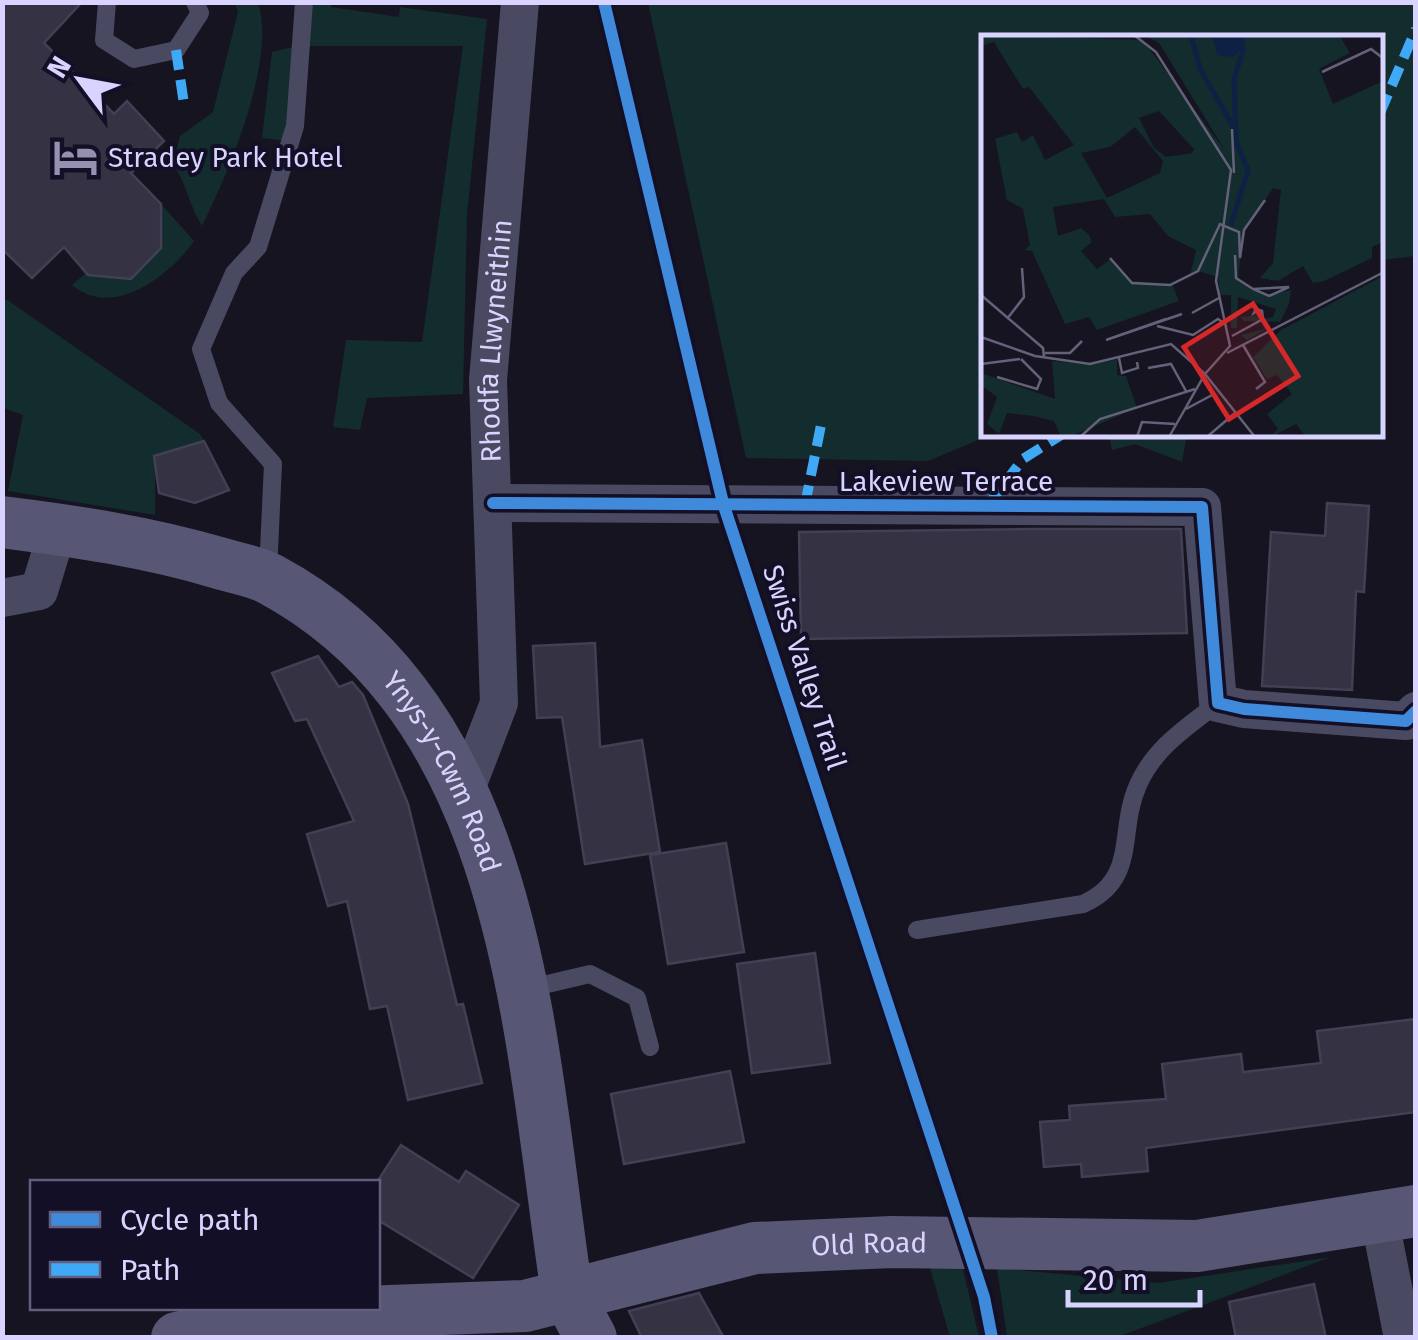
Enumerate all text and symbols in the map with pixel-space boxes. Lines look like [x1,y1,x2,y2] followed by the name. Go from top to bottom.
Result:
[30,30,130,130] north arrow
[981,35,1383,438] inset map
[40,50,78,84] text: N
[51,133,99,181] hotel icon: Stradey Park Hotel
[108,141,343,174] place label: Stradey Park Hotel
[471,218,519,463] street label: Rhodfa Llwyneithin
[839,465,1053,498] street label: Lakeview Terrace
[756,561,853,774] street label: Swiss Valley Trail
[376,665,508,877] street label: Ynys-y-Cwm Road
[30,1180,380,1310] legend
[120,1202,259,1238] text: Cycle path
[810,1226,927,1263] street label: Old Road
[1068,1245,1200,1307] scale bar
[120,1252,181,1288] text: Path
[1083,1262,1148,1298] text: 20 m

